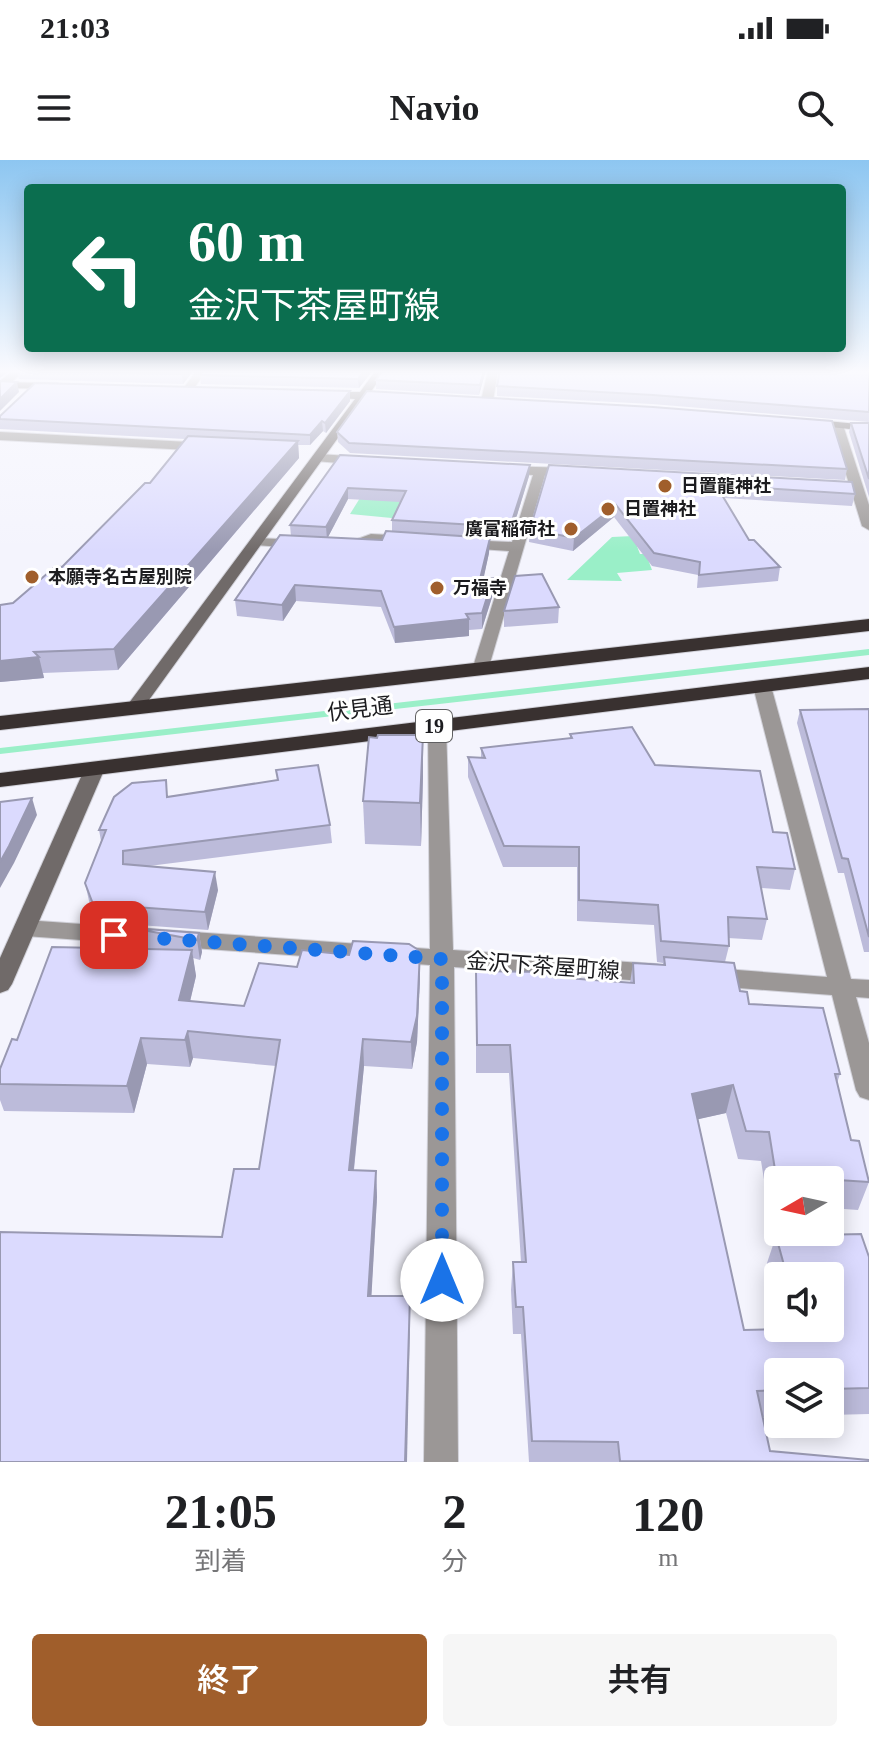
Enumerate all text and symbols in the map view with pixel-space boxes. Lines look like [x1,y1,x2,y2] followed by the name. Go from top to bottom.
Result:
[40,11,110,44] text: 21:03
[32,86,76,130] icon: menu
[793,86,837,130] icon: search
[390,88,480,128] text: Navio
[188,211,305,273] text: 60 m
[56,216,160,320] icon: left
[188,286,440,326] text: 金沢下茶屋町線
[681,476,771,496] place label: 日置龍神社
[656,477,674,495] marker: 日置龍神社
[624,499,696,519] place label: 日置神社
[599,500,617,518] marker: 日置神社
[465,519,555,539] place label: 廣富稲荷社
[562,520,580,538] marker: 廣富稲荷社
[48,567,192,587] place label: 本願寺名古屋別院
[23,568,41,586] marker: 本願寺名古屋別院
[453,578,507,598] place label: 万福寺
[428,579,446,597] marker: 万福寺
[326,693,394,725] street label: 伏見通
[416,710,452,742] road number: 19
[80,901,148,969] pin
[92,913,136,957] icon: arrive
[465,948,621,984] street label: 金沢下茶屋町線
[764,1166,844,1246] north arrow
[764,1166,844,1438] map controls
[400,1238,484,1322] position arrow
[764,1262,844,1342] button: sound
[764,1358,844,1438] button: layers
[165,1485,277,1538] text: 21:05
[442,1485,466,1538] text: 2
[632,1488,704,1541] text: 120
[658,1543,678,1572] text: m
[195,1547,247,1576] text: 到着
[441,1547,468,1576] text: 分
[32,1634,427,1726] button: 終了
[443,1634,837,1726] button: 共有

